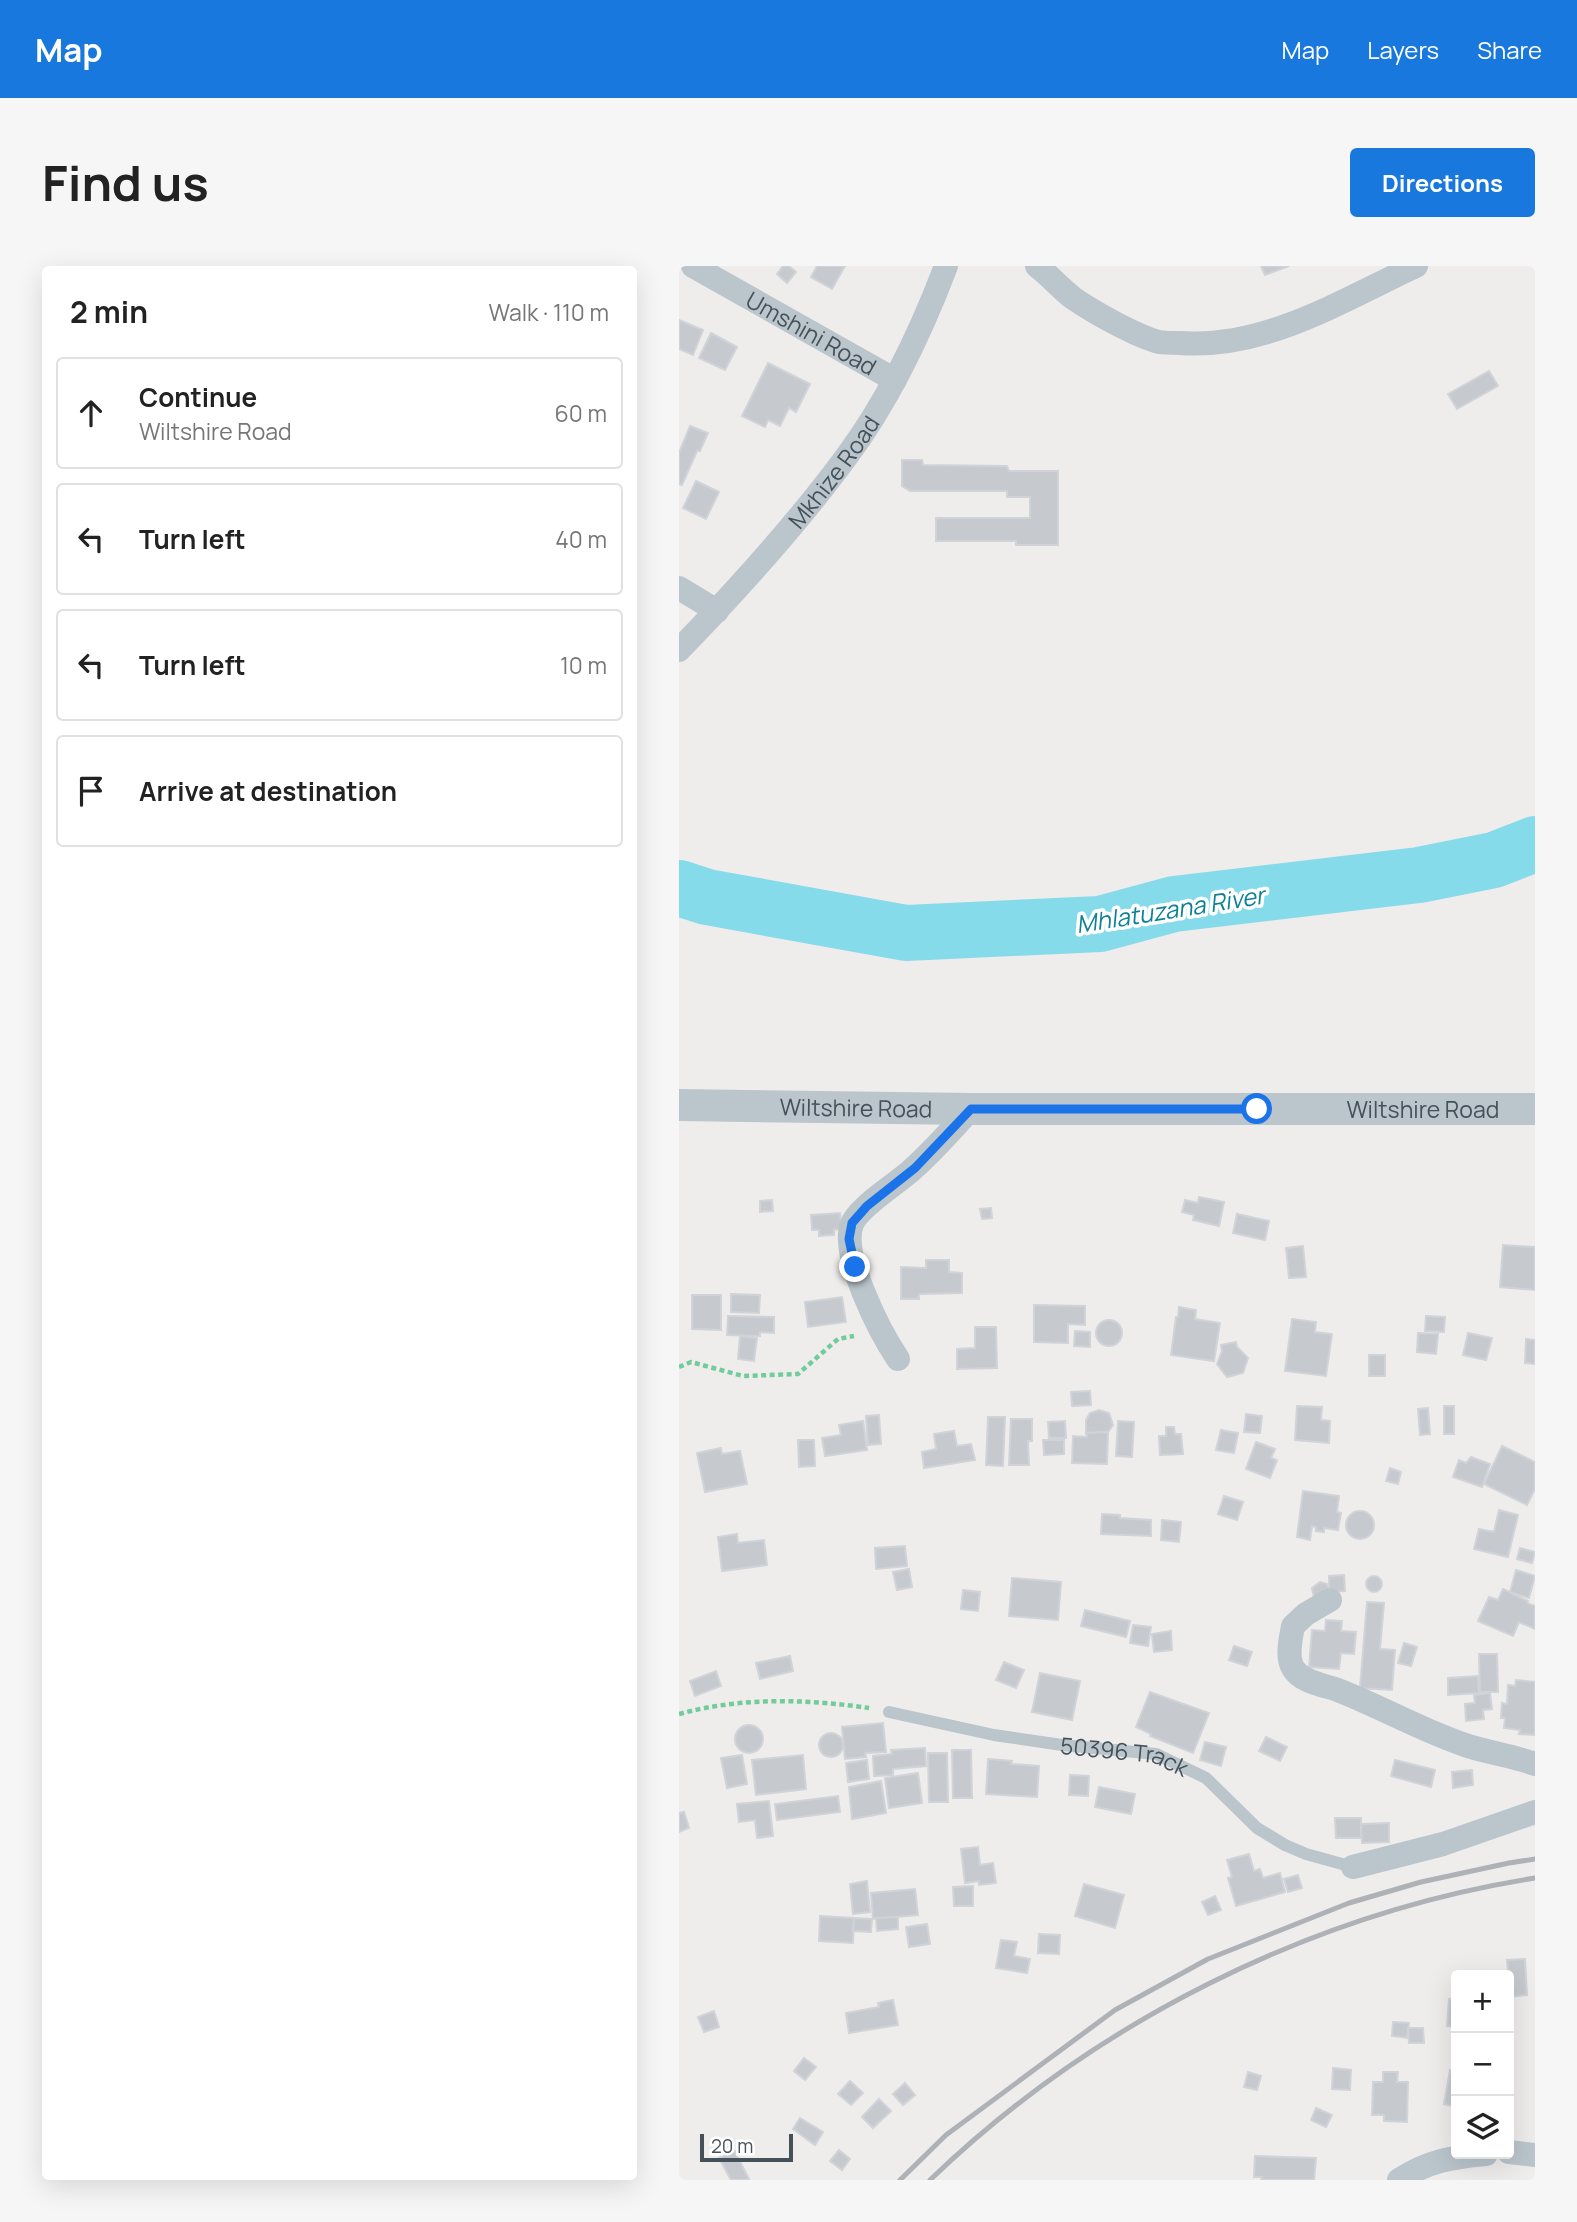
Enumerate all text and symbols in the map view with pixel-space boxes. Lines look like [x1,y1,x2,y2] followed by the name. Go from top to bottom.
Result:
[35,27,103,72] text: Map
[1282,33,1329,66] text: Map
[1367,33,1439,66] text: Layers
[1477,33,1542,66] text: Share
[1350,148,1535,217] button: Directions
[42,149,209,216] text: Find us
[740,283,882,382] street label: Umshini Road
[70,291,148,332] text: 2 min
[488,296,609,328] text: Walk · 110 m
[139,379,257,415] text: Continue
[72,394,110,432] icon: ahead
[555,397,607,429] text: 60 m
[780,409,886,535] street label: Mkhize Road
[139,415,292,447] text: Wiltshire Road
[72,520,110,558] icon: left
[139,521,246,557] text: Turn left
[555,523,607,555] text: 40 m
[72,646,110,684] icon: left
[139,647,246,683] text: Turn left
[560,649,607,681] text: 10 m
[72,772,110,810] icon: arrive
[139,773,397,809] text: Arrive at destination
[1074,877,1270,940] water label: Mhlatuzana River
[779,1090,933,1124] street label: Wiltshire Road
[1241,1093,1272,1124] route start
[1347,1093,1499,1125] street label: Wiltshire Road
[839,1251,870,1282] route end
[1059,1729,1195,1784] street label: 50396 Track
[1451,1970,1514,2159] map controls
[1451,1970,1514,2033] button: +
[1451,2033,1514,2096] button: −
[1451,2096,1514,2159] button: layers
[700,2131,793,2163] scale bar
[711,2133,753,2159] text: 20 m

